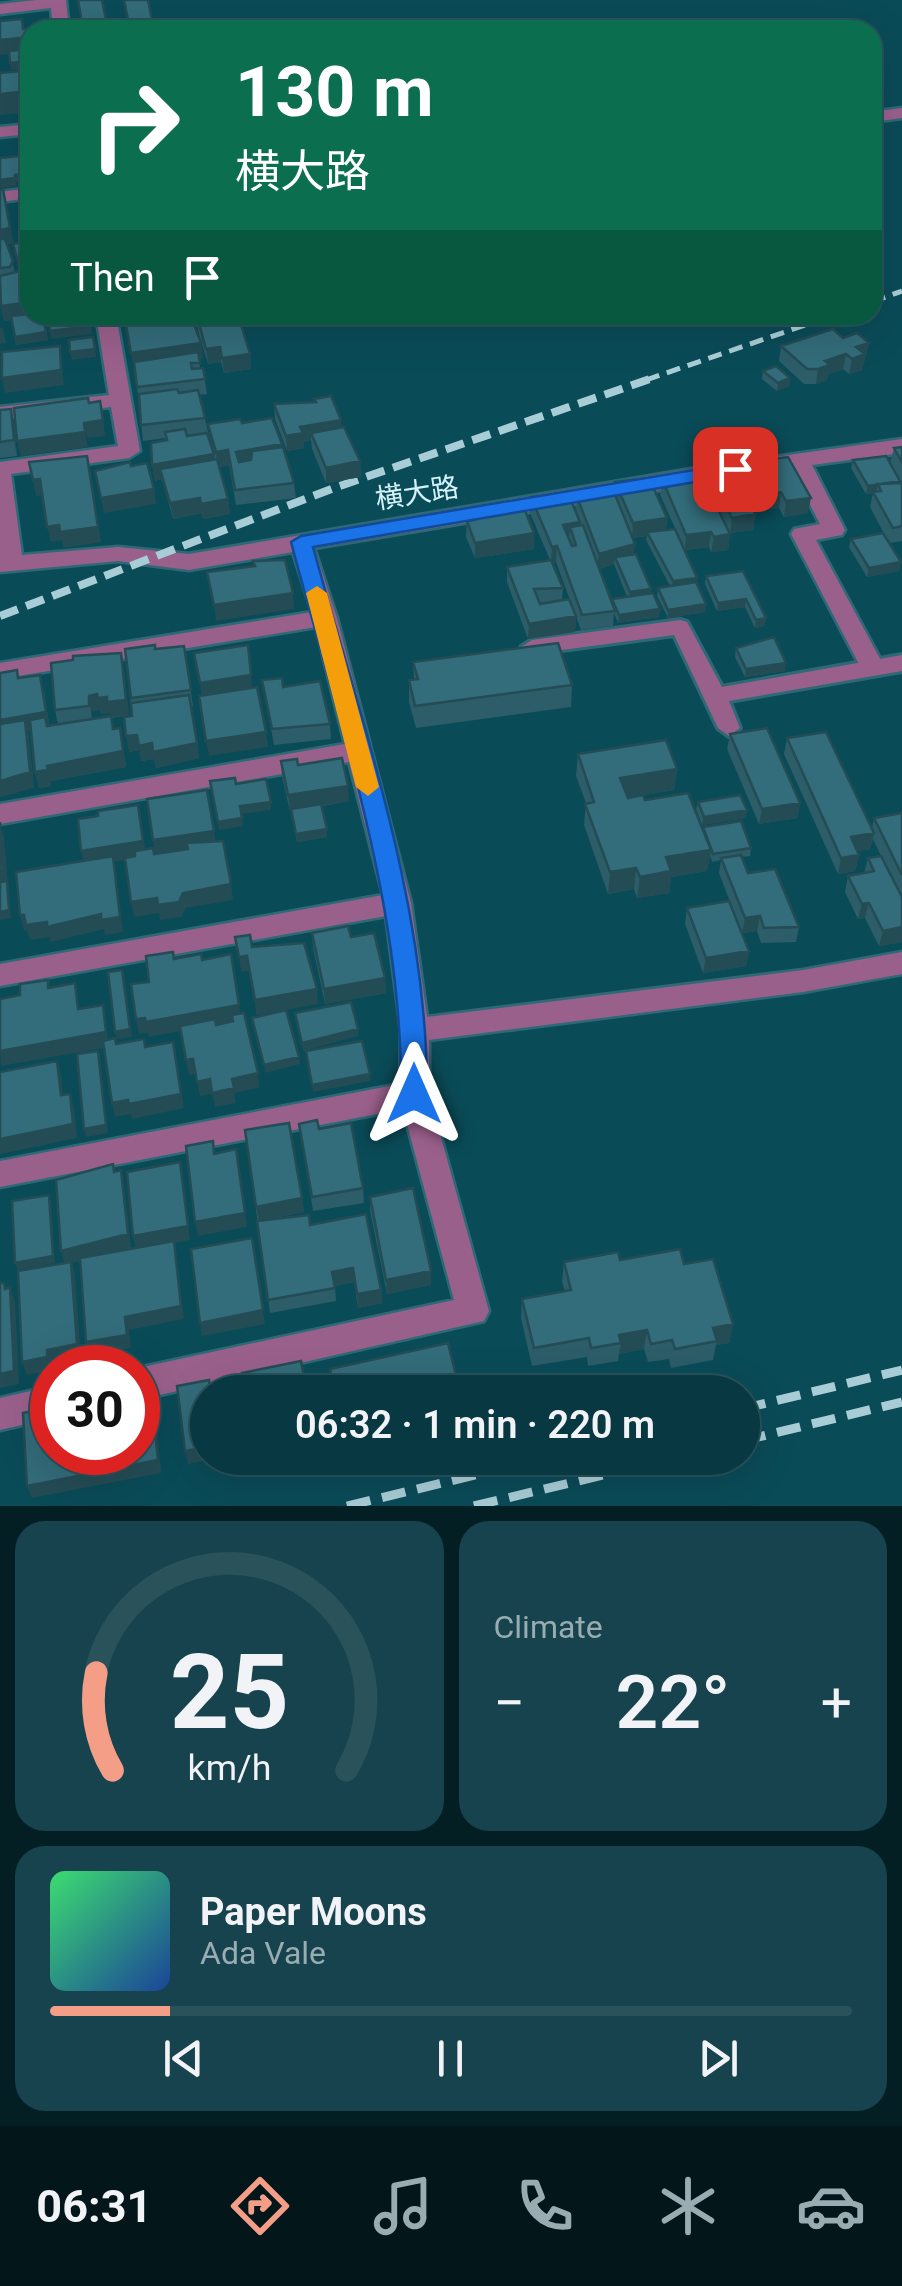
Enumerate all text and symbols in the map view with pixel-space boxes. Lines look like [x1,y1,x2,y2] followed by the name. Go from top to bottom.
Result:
[235,51,434,133] text: 130 m
[70,60,200,190] icon: right
[235,145,370,198] text: 横大路
[175,250,230,305] icon: arrive
[70,256,155,300] text: Then
[693,427,778,512] pin
[708,442,763,497] icon: arrive
[373,470,461,516] street label: 横大路
[362,1042,466,1146] position arrow
[30,1345,160,1475] speed limit sign: 30
[295,1403,655,1447] text: 06:32 · 1 min · 220 m
[494,1608,603,1646] text: Climate
[170,1632,289,1753] text: 25
[616,1658,730,1746] text: 22°
[494,1671,525,1735] text: −
[821,1671,852,1735] text: +
[187,1747,271,1789] text: km/h
[200,1890,427,1934] text: Paper Moons
[200,1934,326,1972] text: Ada Vale
[156,2031,211,2086] icon: previous
[423,2031,478,2086] icon: pause
[691,2031,746,2086] icon: next
[225,2171,295,2241] icon: directions
[368,2171,438,2241] icon: music
[510,2171,580,2241] icon: phone
[653,2171,723,2241] icon: climate
[796,2171,866,2241] icon: car
[36,2180,152,2233] text: 06:31

